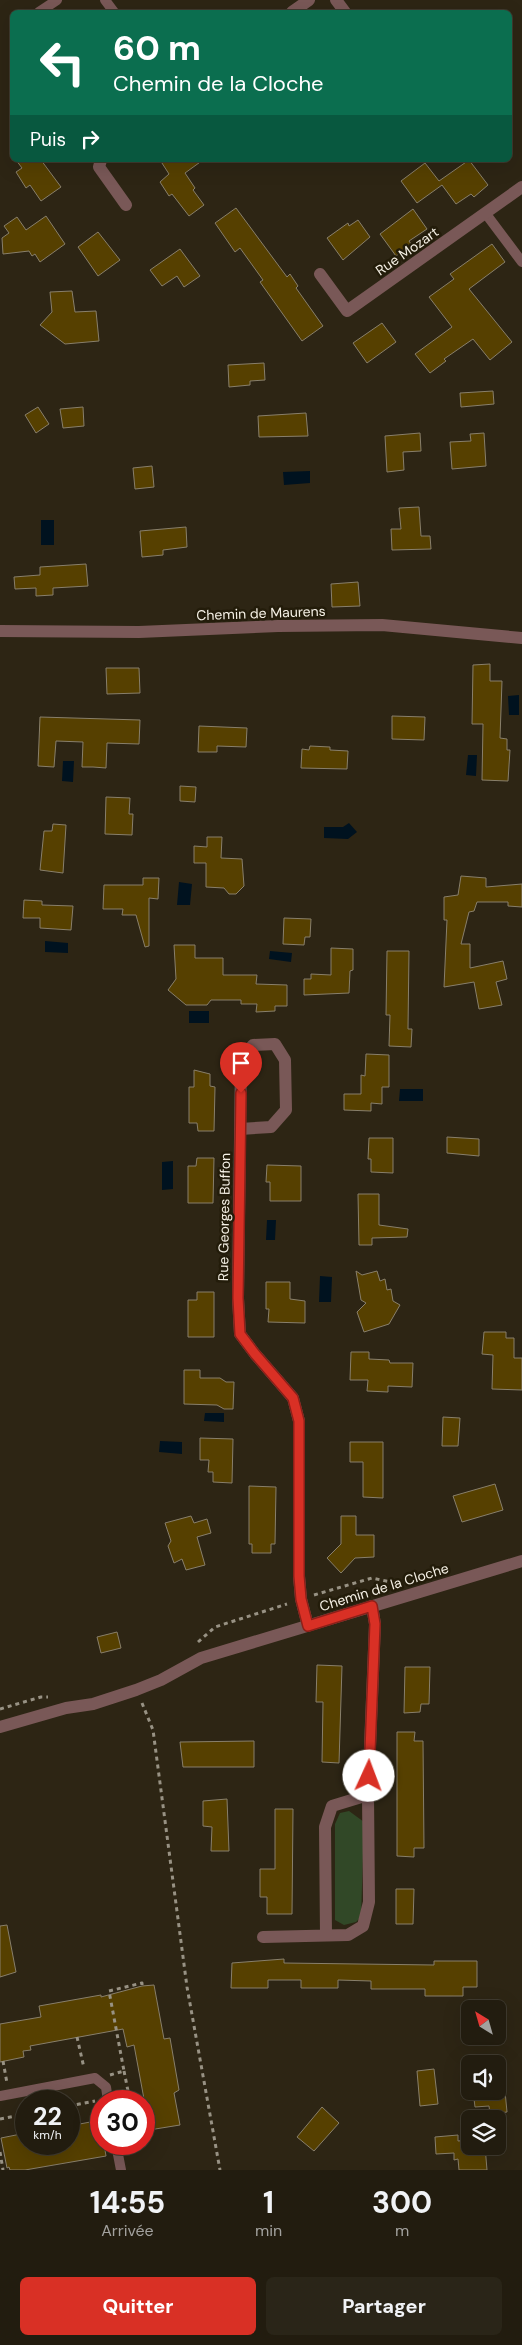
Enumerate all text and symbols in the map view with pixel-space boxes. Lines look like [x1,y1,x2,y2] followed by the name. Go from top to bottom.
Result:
[113,25,201,71] text: 60 m
[30,30,95,95] icon: left
[113,69,324,98] text: Chemin de la Cloche
[76,125,104,153] icon: right
[30,127,66,152] text: Puis
[372,223,442,279] street label: Rue Mozart
[196,602,326,624] street label: Chemin de Maurens
[220,1042,262,1093] pin
[227,1049,255,1077] icon: arrive
[214,1153,234,1281] street label: Rue Georges Buffon
[317,1559,451,1615] street label: Chemin de la Cloche
[342,1749,394,1801] position arrow
[461,2000,506,2045] north arrow
[461,2000,506,2155] map controls
[461,2055,506,2100] button: sound
[90,2090,155,2155] speed limit sign: 30
[33,2100,62,2133] text: 22
[461,2110,506,2155] button: layers
[33,2127,62,2143] text: km/h
[90,2183,165,2222] text: 14:55
[263,2183,274,2222] text: 1
[372,2183,432,2222] text: 300
[101,2220,154,2241] text: Arrivée
[255,2220,282,2241] text: min
[395,2220,409,2241] text: m
[20,2277,256,2335] button: Quitter
[266,2277,502,2335] button: Partager

